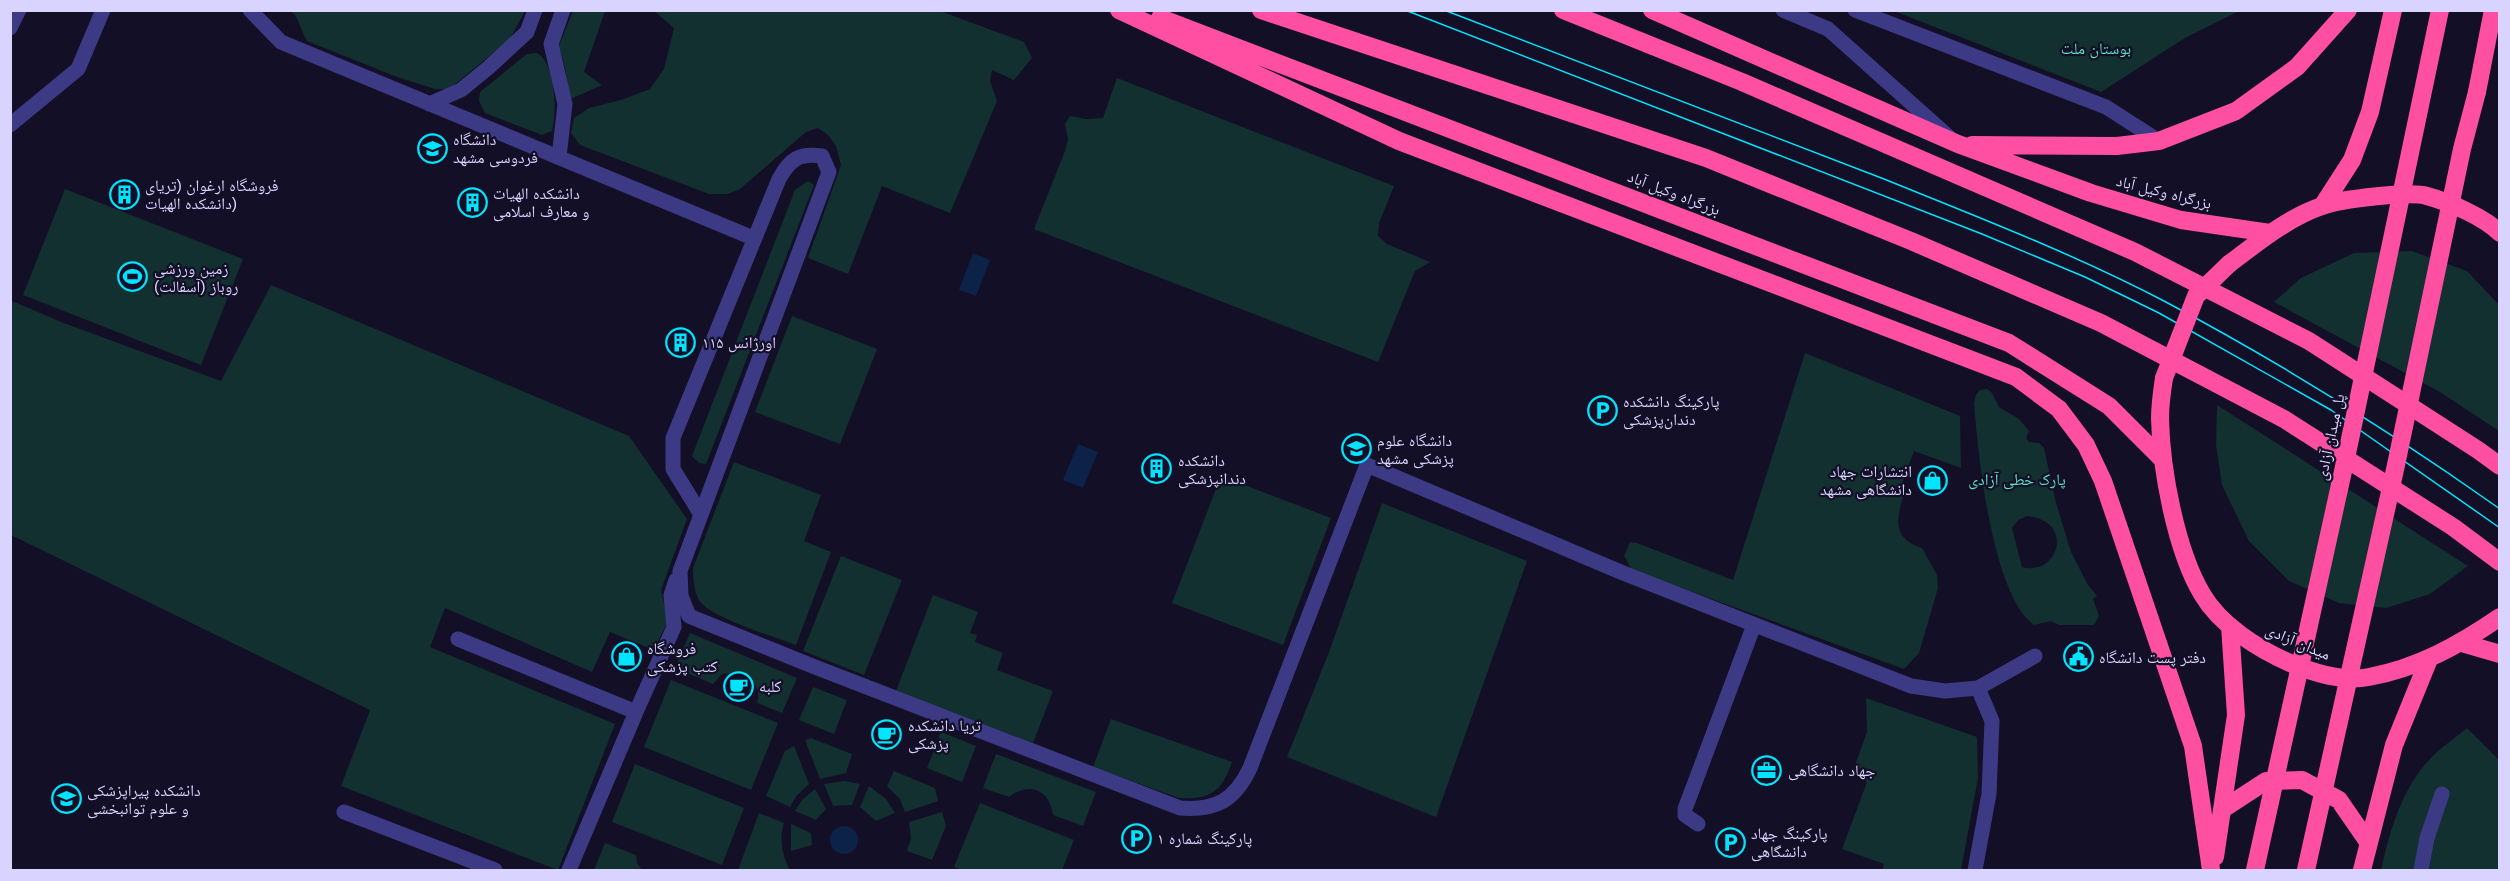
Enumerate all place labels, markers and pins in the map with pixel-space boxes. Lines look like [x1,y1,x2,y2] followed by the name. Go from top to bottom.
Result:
[453,131,538,168] place label: دانشگاه فردوسی مشهد
[416,132,448,164] school or university icon: دانشگاه فردوسی مشهد
[145,177,278,213] place label: فروشگاه ارغوان (تریای دانشکده الهیات)
[108,178,140,210] building icon: فروشگاه ارغوان (تریای دانشکده الهیات)
[493,185,589,222] place label: دانشکده الهیات و معارف اسلامی
[456,186,488,218] building icon: دانشکده الهیات و معارف اسلامی
[154,260,238,296] place label: زمین ورزشی روباز (آسفالت)
[117,261,149,293] sports icon: زمین ورزشی روباز (آسفالت)
[665,326,697,358] building icon: اورژانس ۱۱۵
[702,334,776,353] place label: اورژانس ۱۱۵
[1623,393,1720,430] place label: پارکینگ دانشکده دندان‌پزشکی
[1586,394,1618,426] parking icon: پارکینگ دانشکده دندان‌پزشکی
[1377,432,1454,469] place label: دانشگاه علوم پزشکی مشهد
[1340,433,1372,465] school or university icon: دانشگاه علوم پزشکی مشهد
[1178,452,1246,489] place label: دانشکده دندانپزشکی
[1141,453,1173,485] building icon: دانشکده دندانپزشکی
[1820,463,1912,500] place label: انتشارات جهاد دانشگاهی مشهد
[1917,464,1949,496] shop icon: انتشارات جهاد دانشگاهی مشهد
[647,640,718,677] place label: فروشگاه کتب پزشکی
[610,641,642,673] shop icon: فروشگاه کتب پزشکی
[2062,641,2094,673] public building icon: دفتر پست دانشگاه
[2099,649,2206,667] place label: دفتر پست دانشگاه
[722,670,754,702] cafe icon: کلبه
[759,678,782,695] place label: کلبه
[908,717,981,754] place label: تریا دانشکده پزشکی
[871,718,903,750] cafe icon: تریا دانشکده پزشکی
[1751,754,1783,786] office icon: جهاد دانشگاهی
[1788,762,1875,781] place label: جهاد دانشگاهی
[87,782,201,819] place label: دانشکده پیراپزشکی و علوم توانبخشی
[50,783,82,815] school or university icon: دانشکده پیراپزشکی و علوم توانبخشی
[1120,822,1152,854] parking icon: پارکینگ شماره ۱
[1751,825,1828,862] place label: پارکینگ جهاد دانشگاهی
[1714,826,1746,858] parking icon: پارکینگ جهاد دانشگاهی
[1157,830,1252,848] place label: پارکینگ شماره ۱

